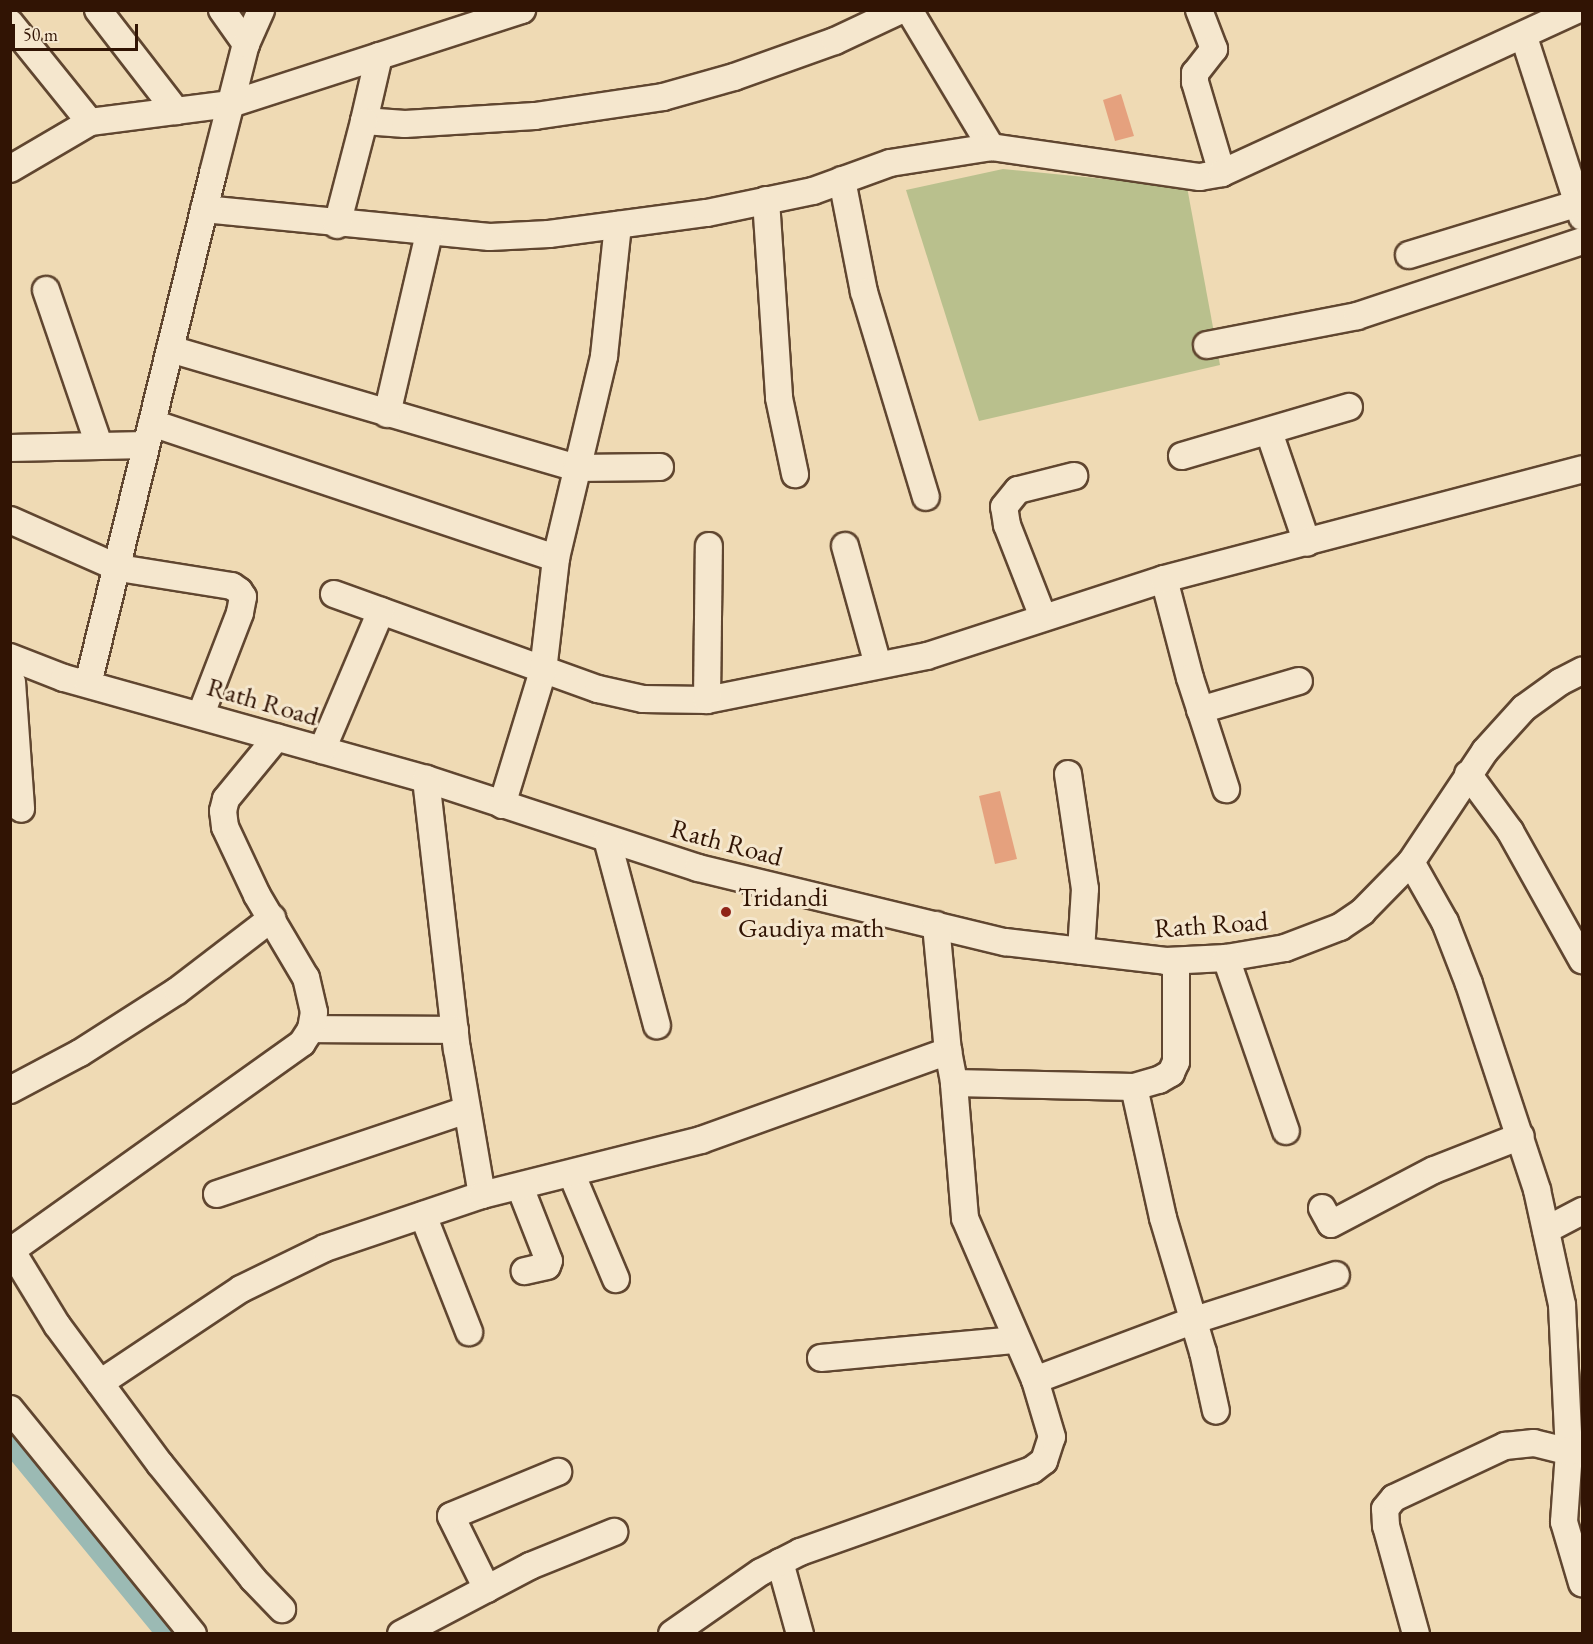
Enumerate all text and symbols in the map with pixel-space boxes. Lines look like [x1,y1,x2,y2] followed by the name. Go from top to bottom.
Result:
[15,12,141,50] scale bar
[23,23,58,46] text: 50 m
[204,670,322,732] street label: Rath Road
[668,812,786,872] street label: Rath Road
[738,880,885,943] place label: Tridandi Gaudiya math
[1153,904,1269,944] street label: Rath Road
[719,905,733,919] marker: Tridandi Gaudiya math

